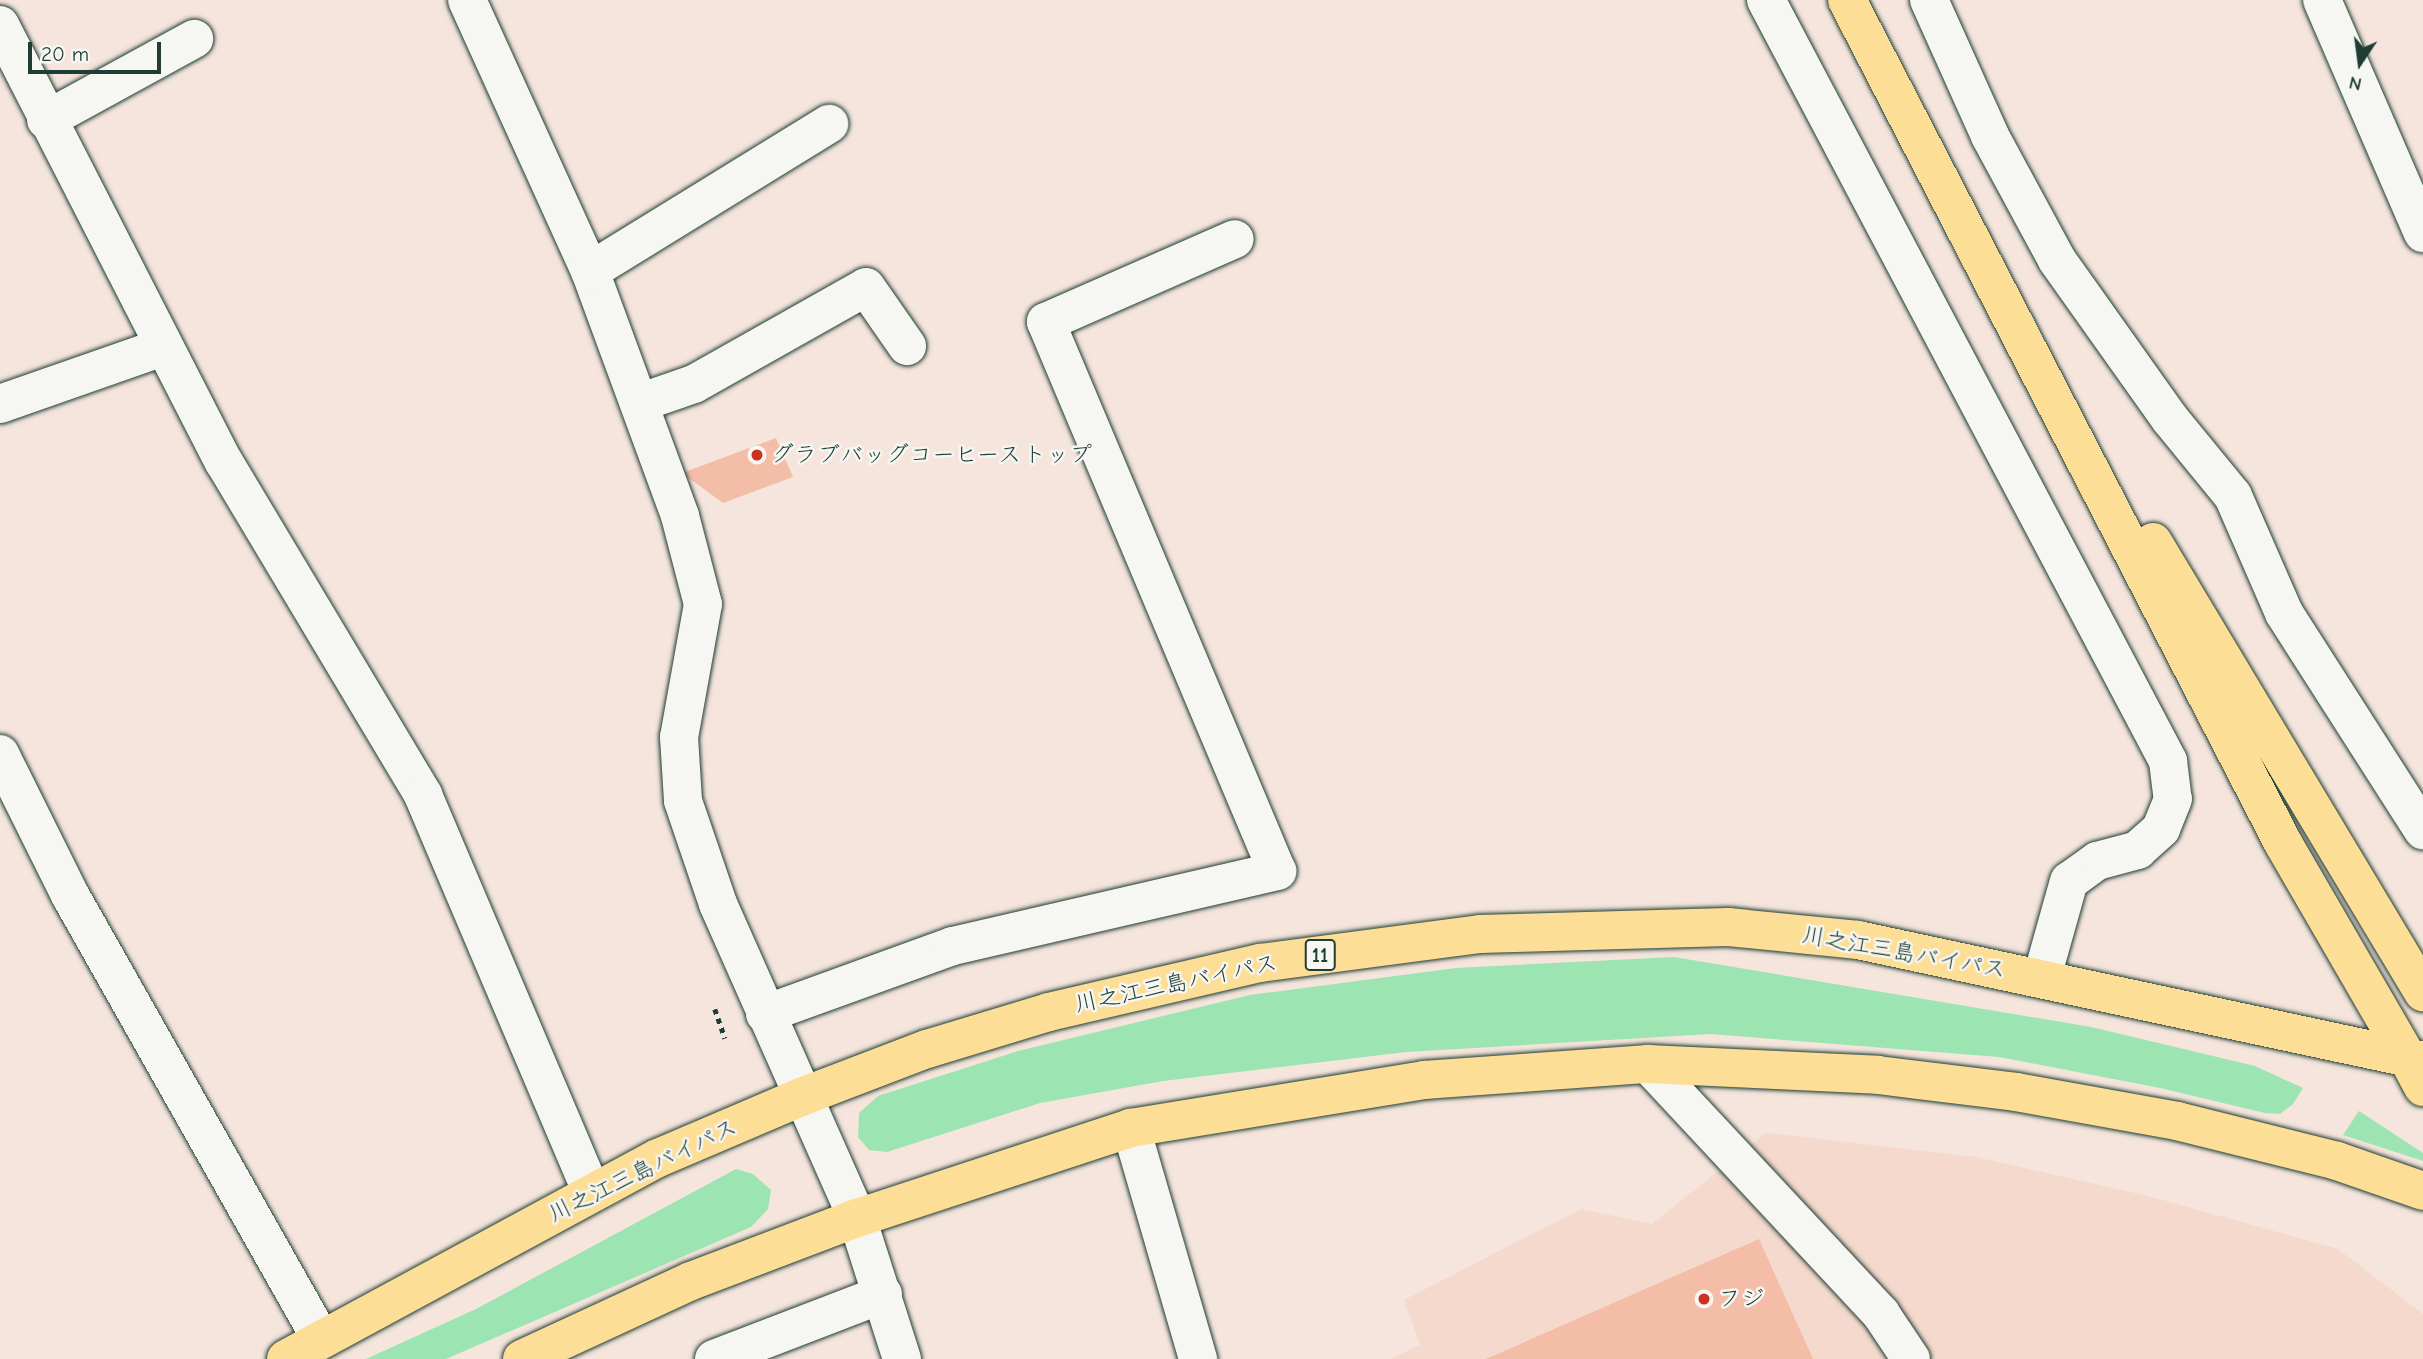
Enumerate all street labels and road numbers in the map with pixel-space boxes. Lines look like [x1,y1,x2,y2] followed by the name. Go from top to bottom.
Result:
[1800,921,2008,985] street label: 川之江三島バイパス
[1304,937,1336,972] road number: 11
[1072,949,1280,1019] street label: 川之江三島バイパス
[544,1113,742,1229] street label: 川之江三島バイパス

